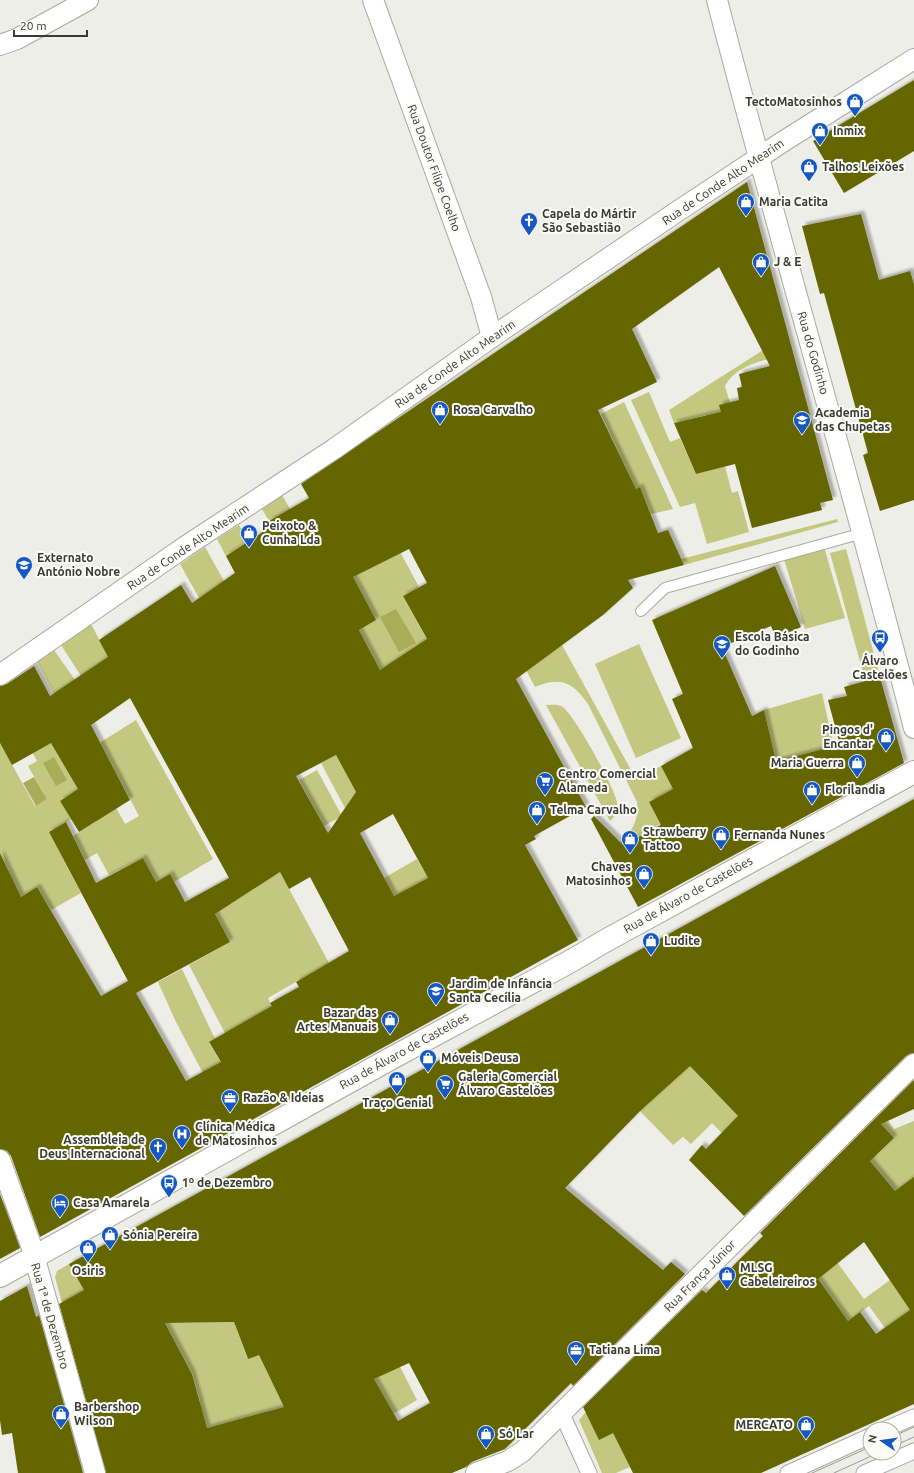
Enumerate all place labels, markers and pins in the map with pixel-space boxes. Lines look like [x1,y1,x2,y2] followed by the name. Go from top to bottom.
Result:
[845,92,865,117] shop icon: TectoMatosinhos
[745,95,842,108] place label: TectoMatosinhos
[810,121,830,146] shop icon: Inmix
[833,124,864,137] place label: Inmix
[799,157,819,182] shop icon: Talhos Leixões
[822,160,905,173] place label: Talhos Leixões
[736,192,756,217] shop icon: Maria Catita
[759,195,828,208] place label: Maria Catita
[542,207,636,234] place label: Capela do Mártir São Sebastião
[519,211,539,236] church icon: Capela do Mártir São Sebastião
[751,252,771,277] shop icon: J & E
[774,255,801,268] place label: J & E
[430,400,450,425] shop icon: Rosa Carvalho
[453,403,533,416] place label: Rosa Carvalho
[815,406,891,433] place label: Academia das Chupetas
[792,410,812,435] school or university icon: Academia das Chupetas
[262,519,320,546] place label: Peixoto & Cunha Lda
[239,523,259,548] shop icon: Peixoto & Cunha Lda
[37,551,120,578] place label: Externato António Nobre
[14,555,34,580] school or university icon: Externato António Nobre
[870,628,890,653] bus stop icon: Álvaro Castelões
[735,630,809,657] place label: Escola Básica do Godinho
[712,634,732,659] school or university icon: Escola Básica do Godinho
[852,652,908,681] place label: Álvaro Castelões
[822,723,873,750] place label: Pingos d' Encantar
[876,727,896,752] shop icon: Pingos d' Encantar
[847,753,867,778] shop icon: Maria Guerra
[771,756,844,769] place label: Maria Guerra
[558,767,656,794] place label: Centro Comercial Alameda
[535,771,555,796] supermarket icon: Centro Comercial Alameda
[802,780,822,805] shop icon: Florilandia
[825,783,885,796] place label: Florilandia
[527,800,547,825] shop icon: Telma Carvalho
[550,803,637,816] place label: Telma Carvalho
[643,825,707,852] place label: Strawberry Tattoo
[711,825,731,850] shop icon: Fernanda Nunes
[734,828,826,841] place label: Fernanda Nunes
[620,829,640,854] shop icon: Strawberry Tattoo
[566,860,631,887] place label: Chaves Matosinhos
[634,864,654,889] shop icon: Chaves Matosinhos
[641,931,661,956] shop icon: Ludite
[664,934,700,947] place label: Ludite
[449,977,552,1004] place label: Jardim de Infância Santa Cecília
[426,981,446,1006] school or university icon: Jardim de Infância Santa Cecília
[296,1006,377,1033] place label: Bazar das Artes Manuais
[380,1010,400,1035] shop icon: Bazar das Artes Manuais
[418,1048,438,1073] shop icon: Móveis Deusa
[441,1051,519,1064] place label: Móveis Deusa
[387,1070,407,1095] shop icon: Traço Genial
[458,1070,558,1097] place label: Galeria Comercial Álvaro Castelões
[435,1074,455,1099] supermarket icon: Galeria Comercial Álvaro Castelões
[220,1088,240,1113] office icon: Razão & Ideias
[243,1091,324,1104] place label: Razão & Ideias
[362,1096,432,1111] place label: Traço Genial
[195,1120,278,1147] place label: Clínica Médica de Matosinhos
[172,1124,192,1149] hospital icon: Clínica Médica de Matosinhos
[39,1133,145,1160] place label: Assembleia de Deus Internacional
[148,1137,168,1162] church icon: Assembleia de Deus Internacional
[159,1173,179,1198] bus stop icon: 1º de Dezembro
[182,1176,272,1189] place label: 1º de Dezembro
[50,1193,70,1218] hotel icon: Casa Amarela
[73,1196,150,1209] place label: Casa Amarela
[100,1225,120,1250] shop icon: Sónia Pereira
[123,1228,198,1241] place label: Sónia Pereira
[78,1238,98,1263] shop icon: Osiris
[740,1261,815,1288] place label: MLSG Cabeleireiros
[72,1264,105,1277] place label: Osiris
[717,1265,737,1290] shop icon: MLSG Cabeleireiros
[566,1340,586,1365] office icon: Tatiana Lima
[589,1343,660,1356] place label: Tatiana Lima
[74,1400,140,1427] place label: Barbershop Wilson
[51,1404,71,1429] shop icon: Barbershop Wilson
[796,1415,816,1440] shop icon: MERCATO
[736,1418,793,1431] place label: MERCATO
[476,1424,496,1449] shop icon: Só Lar
[499,1427,534,1440] place label: Só Lar

